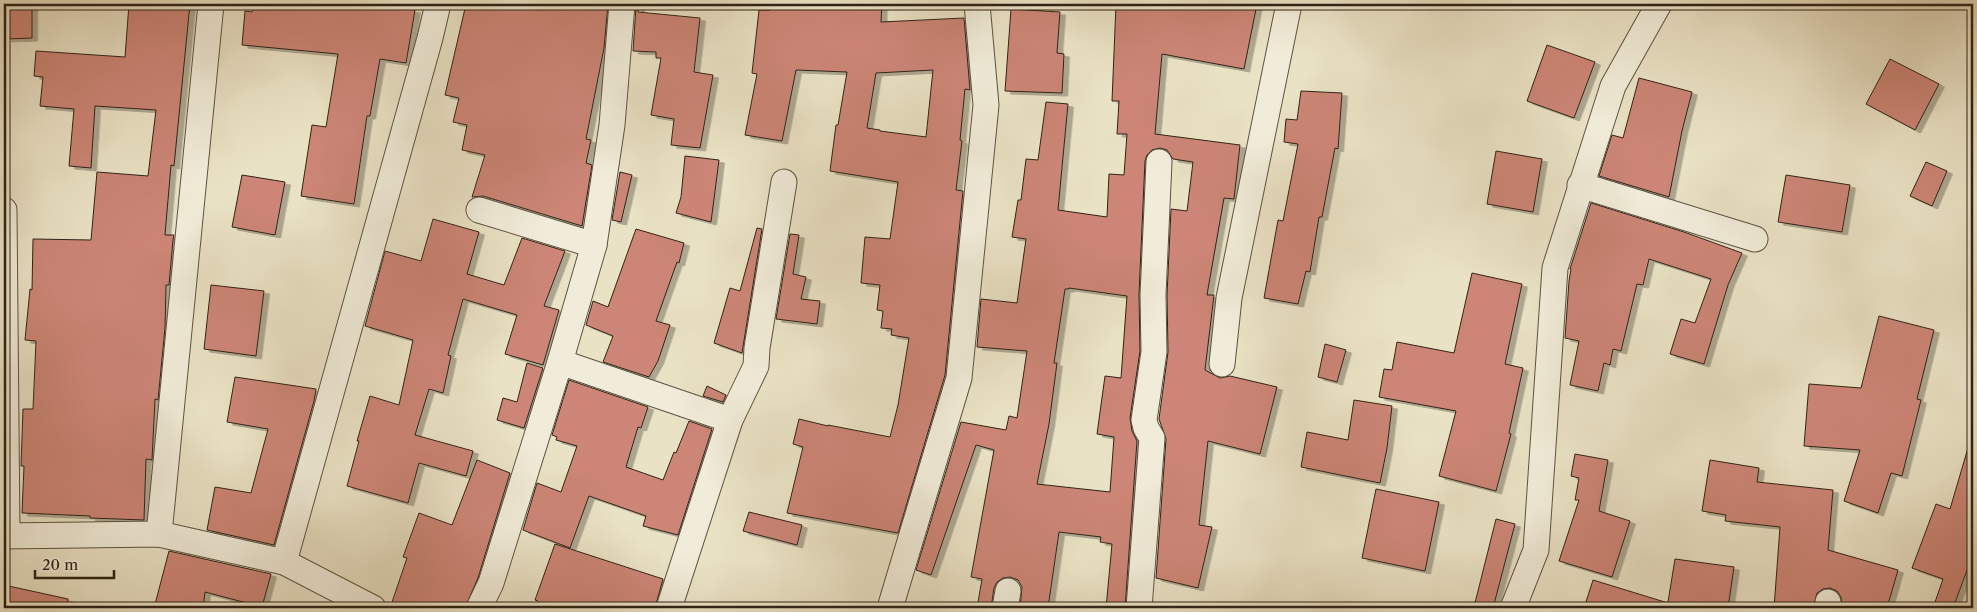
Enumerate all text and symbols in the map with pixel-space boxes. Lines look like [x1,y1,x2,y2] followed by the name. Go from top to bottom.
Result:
[35,547,114,579] scale bar
[42,555,78,574] text: 20 m

